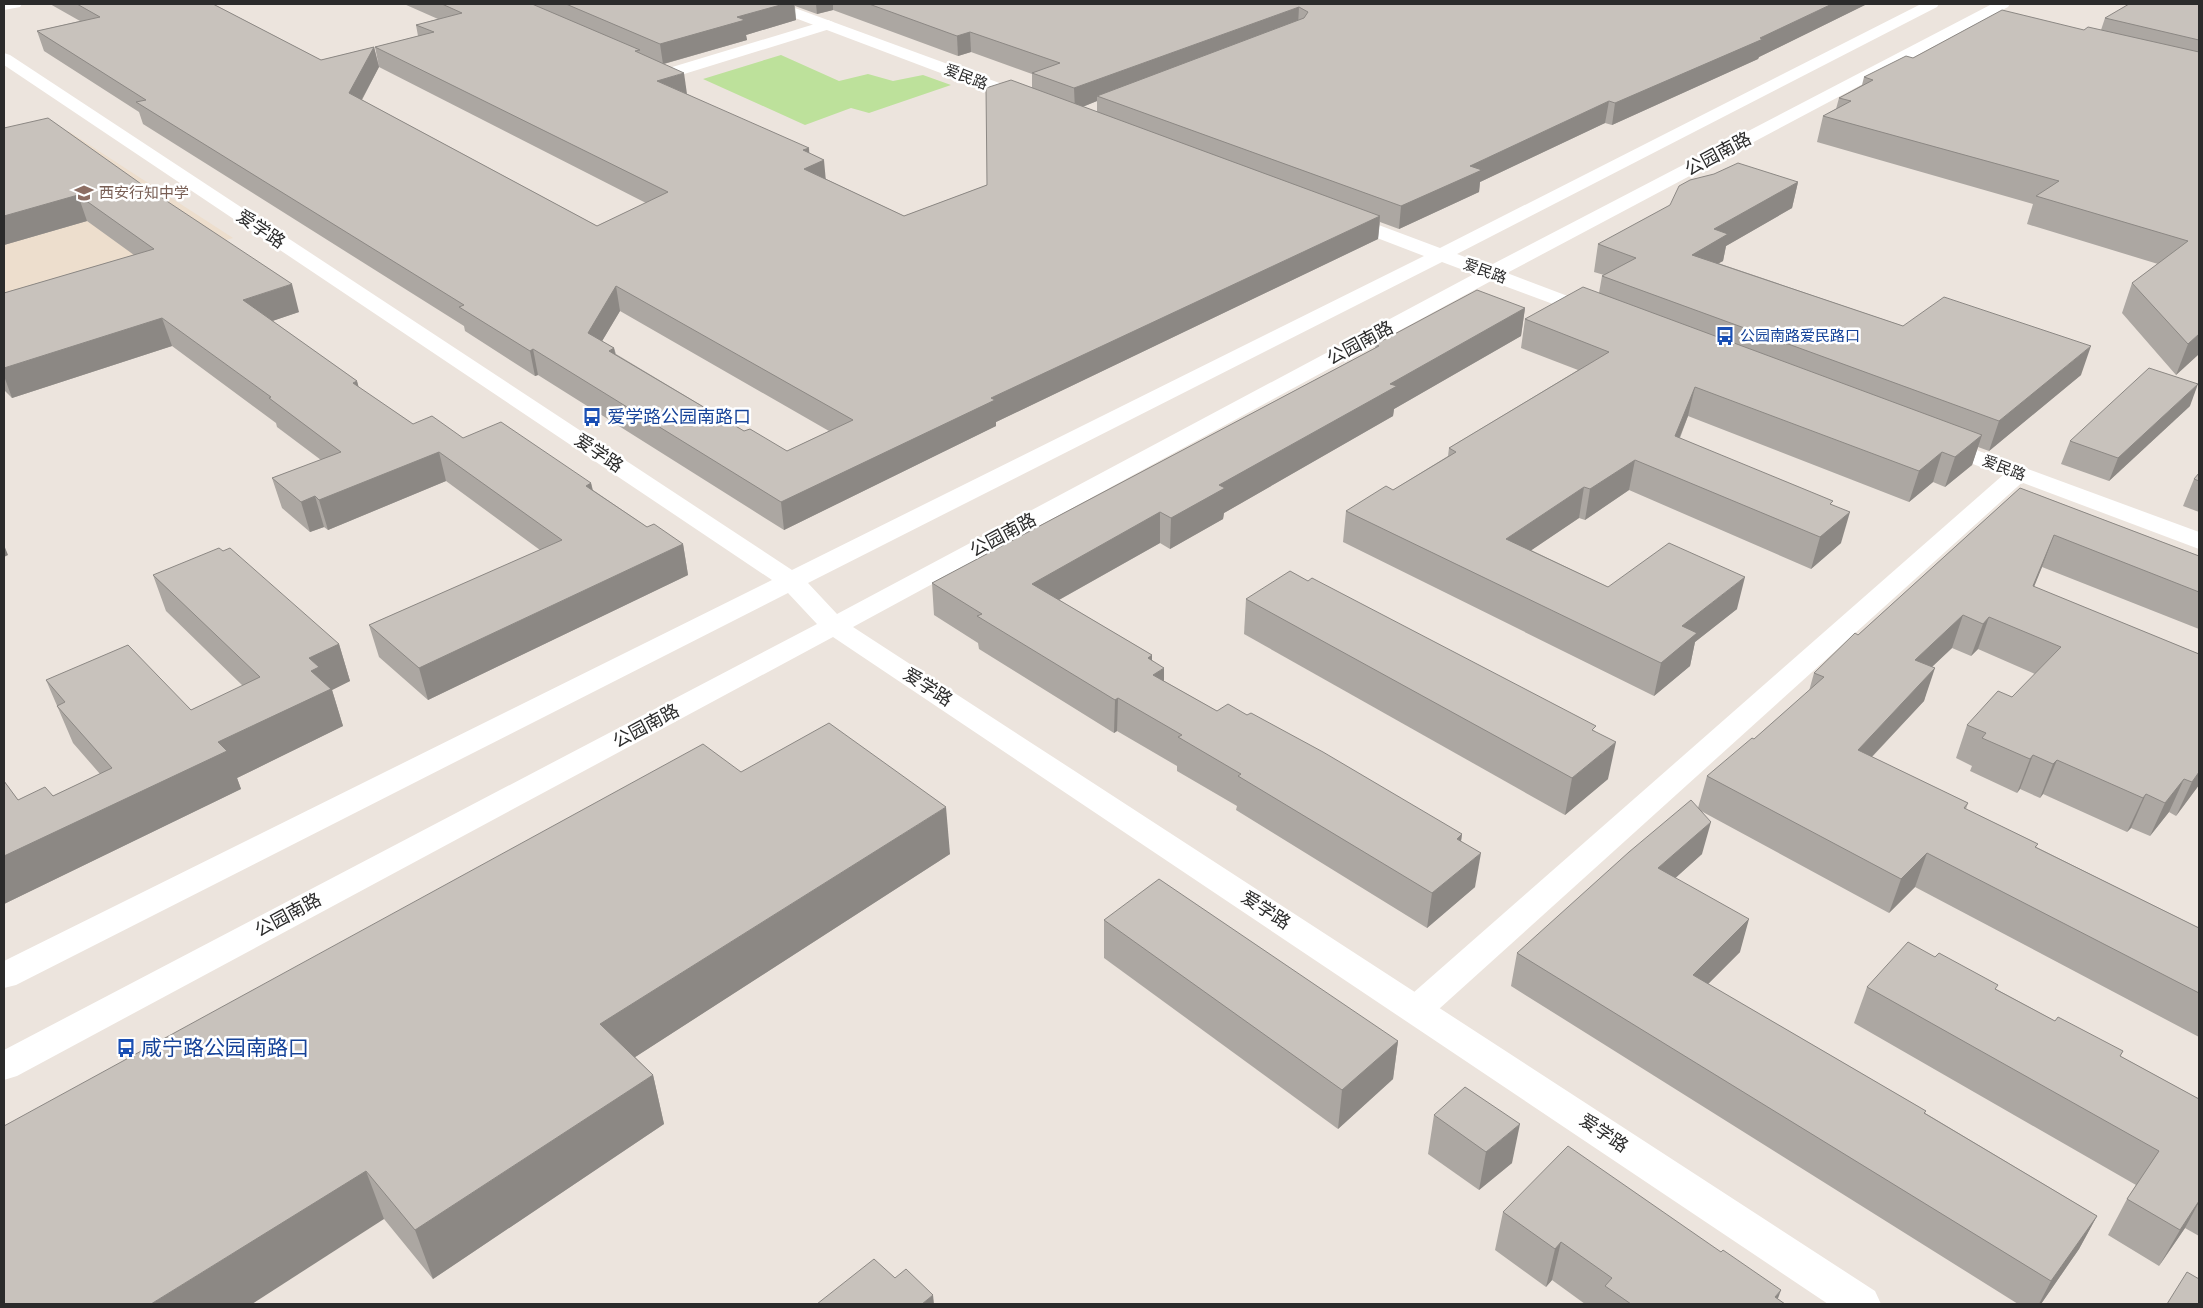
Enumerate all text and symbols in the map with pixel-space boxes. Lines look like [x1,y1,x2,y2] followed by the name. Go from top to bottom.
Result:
[941,61,990,95] street label: 爱民路
[1682,128,1756,182] street label: 公园南路
[73,182,95,204] school or university icon: 西安行知中学
[99,185,189,204] place label: 西安行知中学
[231,206,289,255] street label: 爱学路
[1460,256,1509,289] street label: 爱民路
[1324,317,1398,371] street label: 公园南路
[1714,325,1736,347] bus stop icon: 公园南路爱民路口
[1740,328,1860,347] place label: 公园南路爱民路口
[581,406,603,428] bus stop icon: 爱学路公园南路口
[607,407,751,430] place label: 爱学路公园南路口
[569,430,627,479] street label: 爱学路
[1979,452,2028,486] street label: 爱民路
[967,509,1041,563] street label: 公园南路
[898,664,956,713] street label: 爱学路
[610,700,684,754] street label: 公园南路
[1236,887,1294,936] street label: 爱学路
[252,889,326,943] street label: 公园南路
[141,1036,309,1063] place label: 咸宁路公园南路口
[115,1037,137,1059] bus stop icon: 咸宁路公园南路口
[1574,1110,1632,1159] street label: 爱学路

